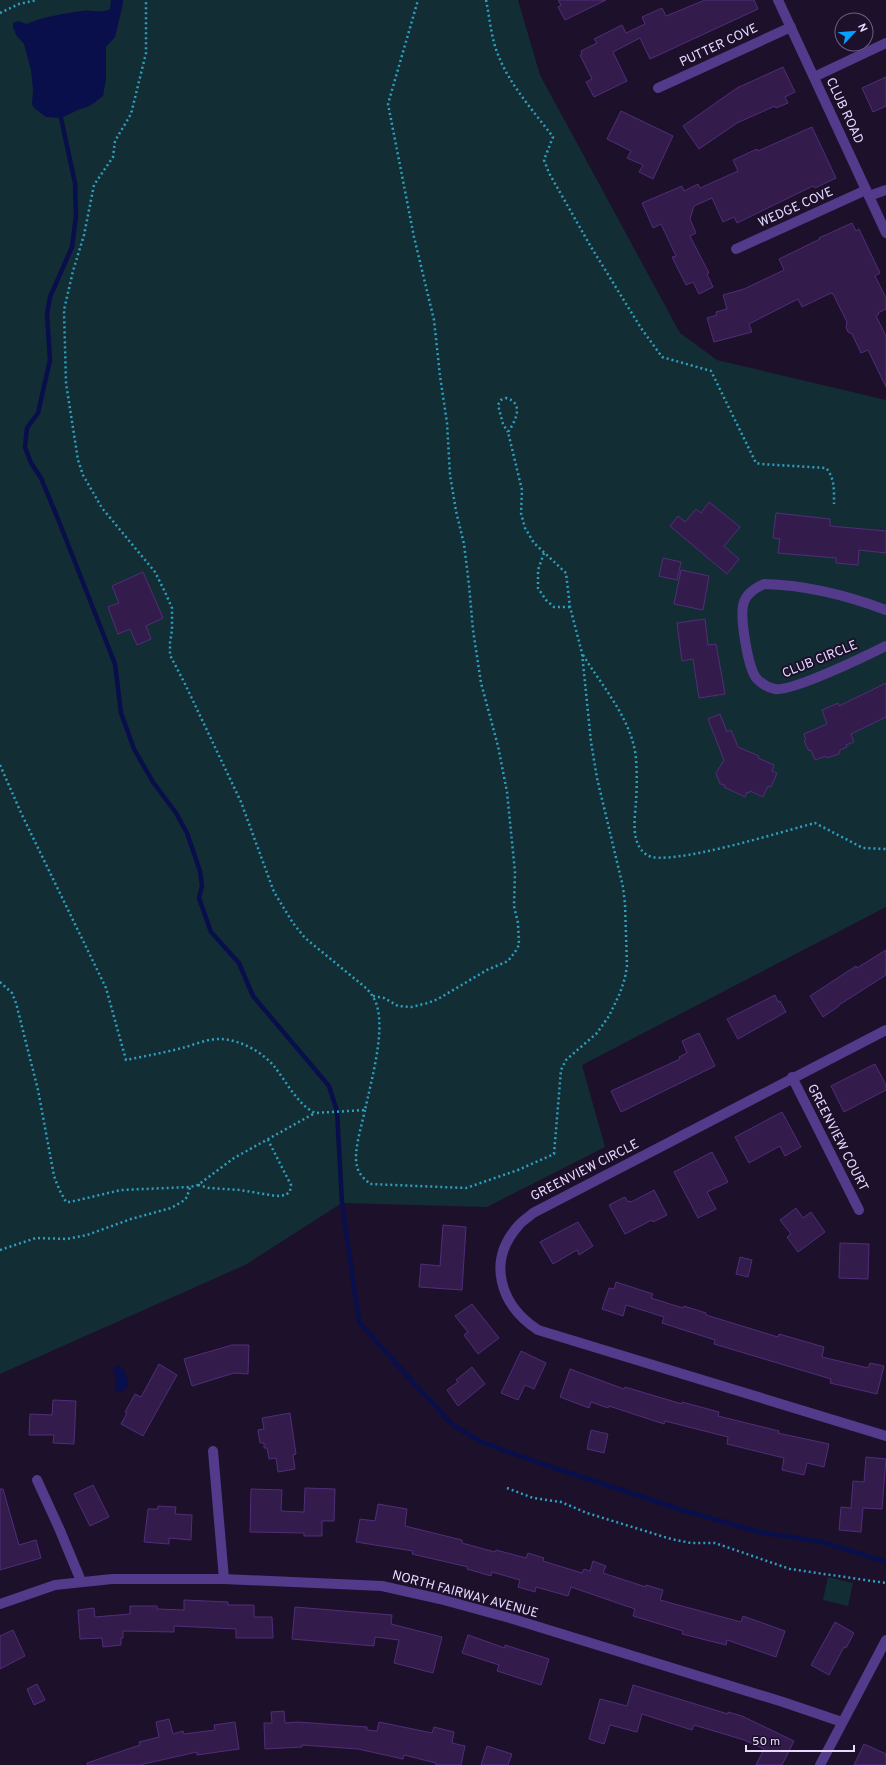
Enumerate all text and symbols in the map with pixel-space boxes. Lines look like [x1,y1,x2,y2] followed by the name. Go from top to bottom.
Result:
[834,12,874,52] north arrow
[677,21,761,71] street label: PUTTER COVE
[854,21,870,35] text: N
[822,75,866,147] street label: CLUB ROAD
[756,184,836,232] street label: WEDGE COVE
[780,638,860,682] street label: CLUB CIRCLE
[803,1082,871,1194] street label: GREENVIEW COURT
[528,1137,642,1205] street label: GREENVIEW CIRCLE
[390,1568,540,1622] street label: NORTH FAIRWAY AVENUE
[746,1727,854,1753] scale bar
[752,1734,780,1750] text: 50 m

